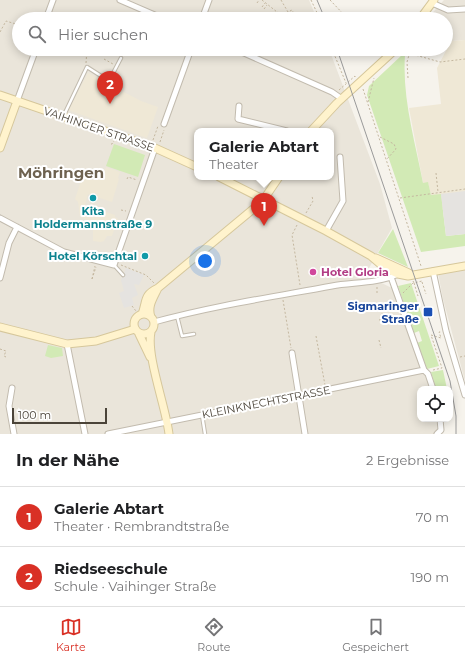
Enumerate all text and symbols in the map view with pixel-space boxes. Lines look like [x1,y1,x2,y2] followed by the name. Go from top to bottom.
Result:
[12,12,453,56] search box
[26,23,48,45] icon: search
[58,25,148,44] text: Hier suchen
[97,71,123,104] pin: 2
[42,103,156,155] street label: VAIHINGER STRASSE
[194,128,334,180] popup
[209,137,319,156] text: Galerie Abtart
[209,156,259,172] text: Theater
[18,163,104,182] district label: Möhringen
[88,193,98,203] marker: Kita Holdermannstraße 9
[251,193,277,226] pin: 1
[34,204,152,231] place label: Kita Holdermannstraße 9
[49,249,137,263] place label: Hotel Körschtal
[140,251,150,261] marker: Hotel Körschtal
[195,251,215,271] your location
[321,265,389,279] place label: Hotel Gloria
[308,267,318,277] marker: Hotel Gloria
[348,299,419,326] place label: Sigmaringer Straße
[422,306,434,318] marker: Sigmaringer Straße
[201,383,331,421] street label: KLEINKNECHTSTRASSE
[417,386,453,422] map controls
[417,386,453,422] button: locate
[12,406,107,425] scale bar
[18,408,51,422] text: 100 m
[16,450,120,470] text: In der Nähe
[366,452,449,468] text: 2 Ergebnisse
[54,499,164,518] text: Galerie Abtart
[26,509,32,525] text: 1
[416,509,449,525] text: 70 m
[54,518,229,534] text: Theater · Rembrandtstraße
[54,559,168,578] text: Riedseeschule
[25,569,33,585] text: 2
[411,569,449,585] text: 190 m
[54,578,216,594] text: Schule · Vaihinger Straße
[56,616,86,654] tab: Karte
[197,616,230,654] tab: Route
[342,616,409,654] tab: Gespeichert

